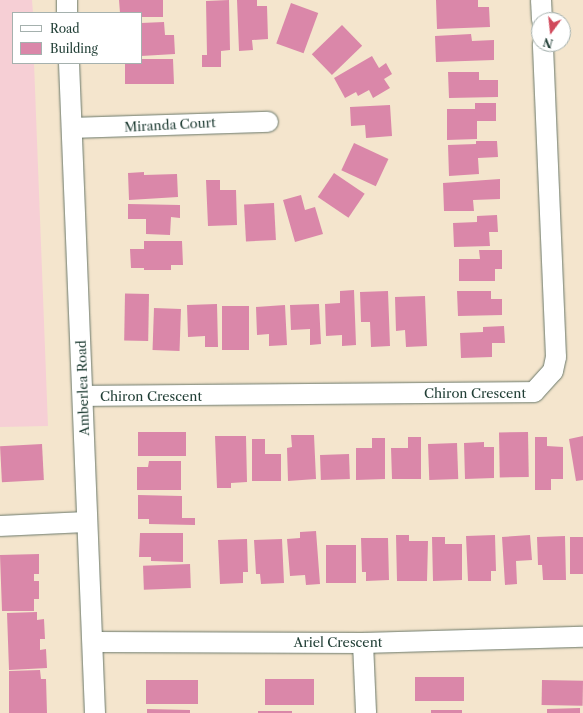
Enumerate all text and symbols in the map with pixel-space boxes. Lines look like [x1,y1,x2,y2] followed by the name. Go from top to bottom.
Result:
[12,12,142,64] legend
[531,12,571,52] north arrow
[50,21,80,36] text: Road
[542,35,555,51] text: N
[50,41,98,56] text: Building
[124,115,216,135] street label: Miranda Court
[74,340,92,436] street label: Amberlea Road
[424,385,526,401] street label: Chiron Crescent
[100,388,202,404] street label: Chiron Crescent
[294,634,382,650] street label: Ariel Crescent

